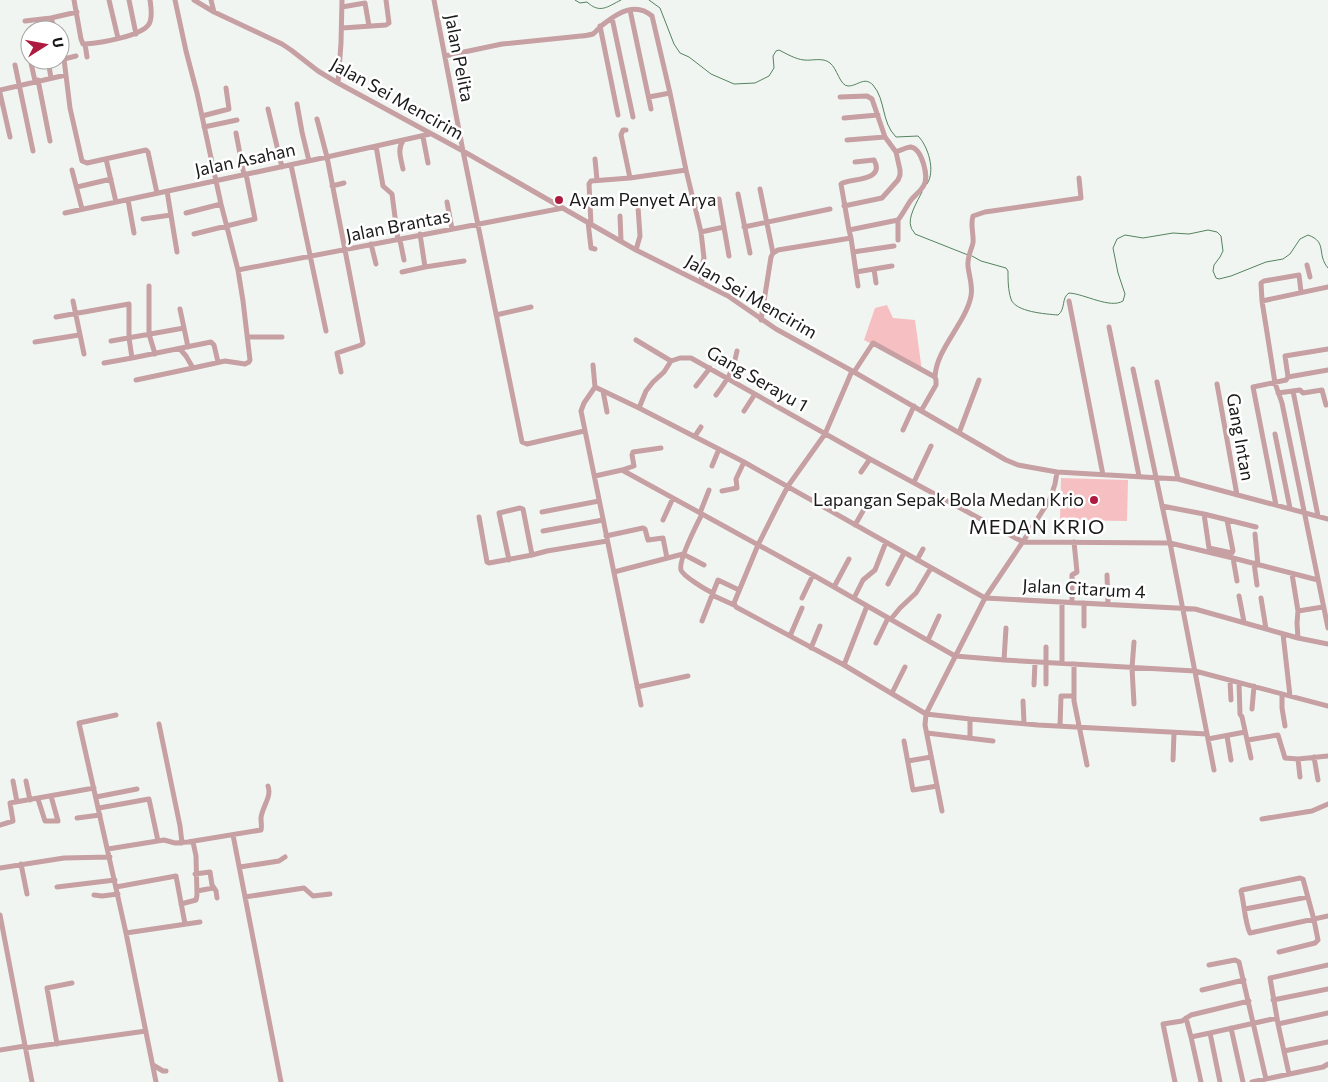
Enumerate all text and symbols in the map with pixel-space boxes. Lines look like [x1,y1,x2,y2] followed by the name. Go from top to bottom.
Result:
[441,12,479,104] street label: Jalan Pelita
[20,20,70,70] north arrow
[49,36,68,49] text: U
[327,52,468,144] street label: Jalan Sei Mencirim
[192,138,297,180] street label: Jalan Asahan
[569,188,716,210] place label: Ayam Penyet Arya
[553,194,565,206] marker: Ayam Penyet Arya
[344,204,452,246] street label: Jalan Brantas
[682,249,821,343] street label: Jalan Sei Mencirim
[703,340,812,416] street label: Gang Serayu 1
[1222,391,1260,482] street label: Gang Intan
[813,488,1084,510] place label: Lapangan Sepak Bola Medan Krio
[1088,494,1100,506] marker: Lapangan Sepak Bola Medan Krio
[969,514,1105,538] district label: MEDAN KRIO
[1022,574,1146,602] street label: Jalan Citarum 4

